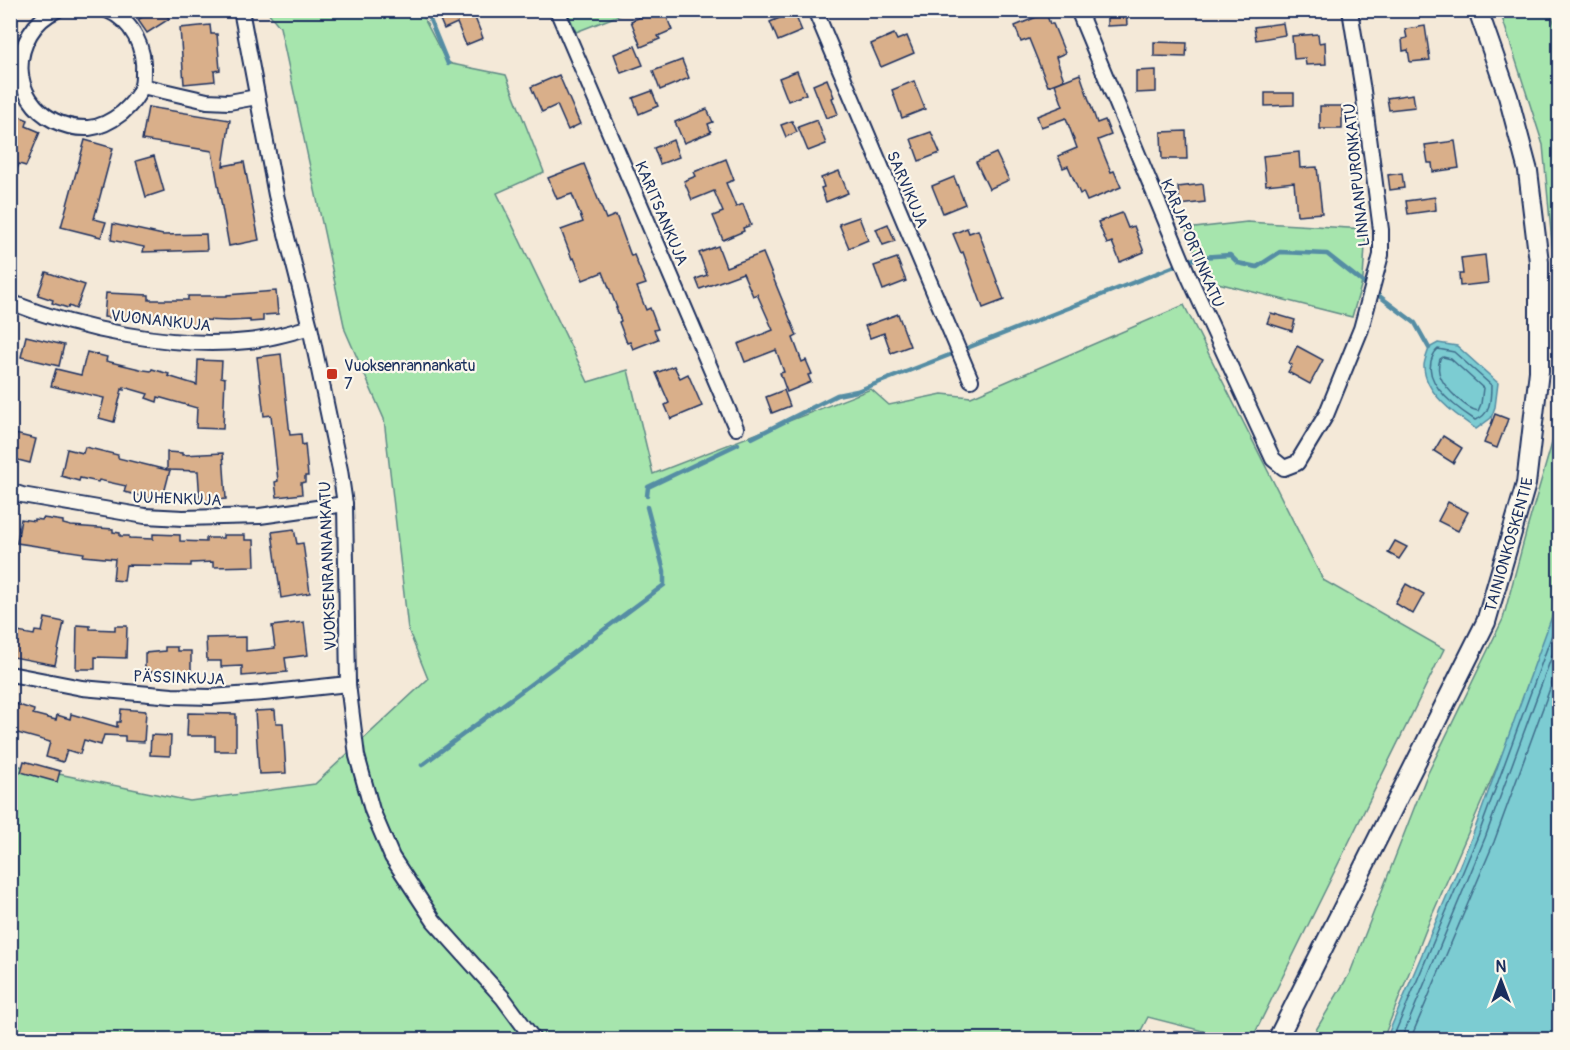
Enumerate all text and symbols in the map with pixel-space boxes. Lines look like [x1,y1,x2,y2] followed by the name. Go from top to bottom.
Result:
[1340,102,1374,248] street label: LINNANPURONKATU
[882,148,932,231] street label: SARVIKUJA
[630,158,692,269] street label: KARITSANKUJA
[1156,176,1228,311] street label: KARJAPORTINKATU
[110,306,212,336] street label: VUONANKUJA
[344,356,476,394] place label: Vuoksenrannankatu 7
[325,367,339,381] marker: Vuoksenrannankatu 7
[1480,476,1538,615] street label: TAINIONKOSKENTIE
[315,481,341,651] street label: VUOKSENRANNANKATU
[132,487,222,511] street label: UUHENKUJA
[133,666,225,690] street label: PÄSSINKUJA
[1471,951,1531,1011] north arrow
[1496,957,1507,977] text: N

